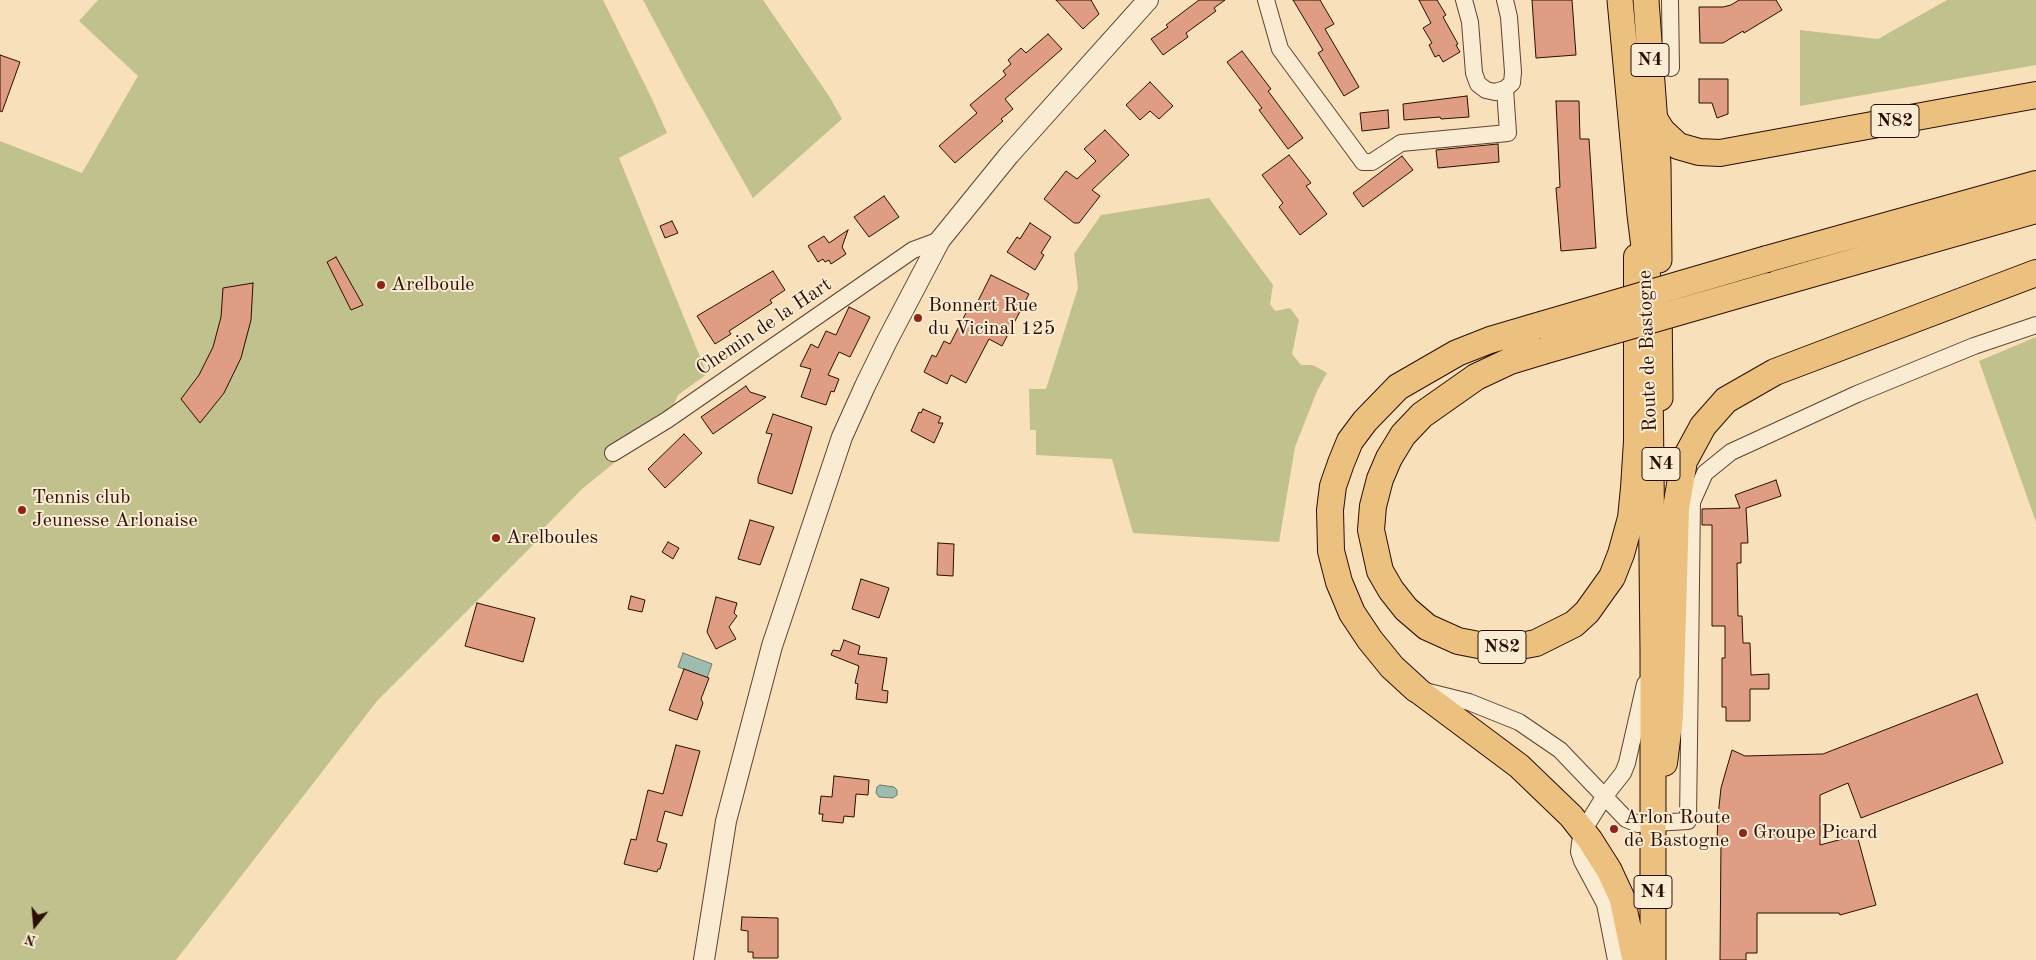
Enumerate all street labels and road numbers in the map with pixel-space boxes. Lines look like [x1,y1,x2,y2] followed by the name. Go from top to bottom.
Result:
[1631,44,1669,76] road number: N4
[1871,104,1919,138] road number: N82
[1633,270,1663,432] street label: Route de Bastogne
[692,273,836,381] street label: Chemin de la Hart
[1642,448,1680,480] road number: N4
[1478,630,1526,664] road number: N82
[1634,876,1672,909] road number: N4

